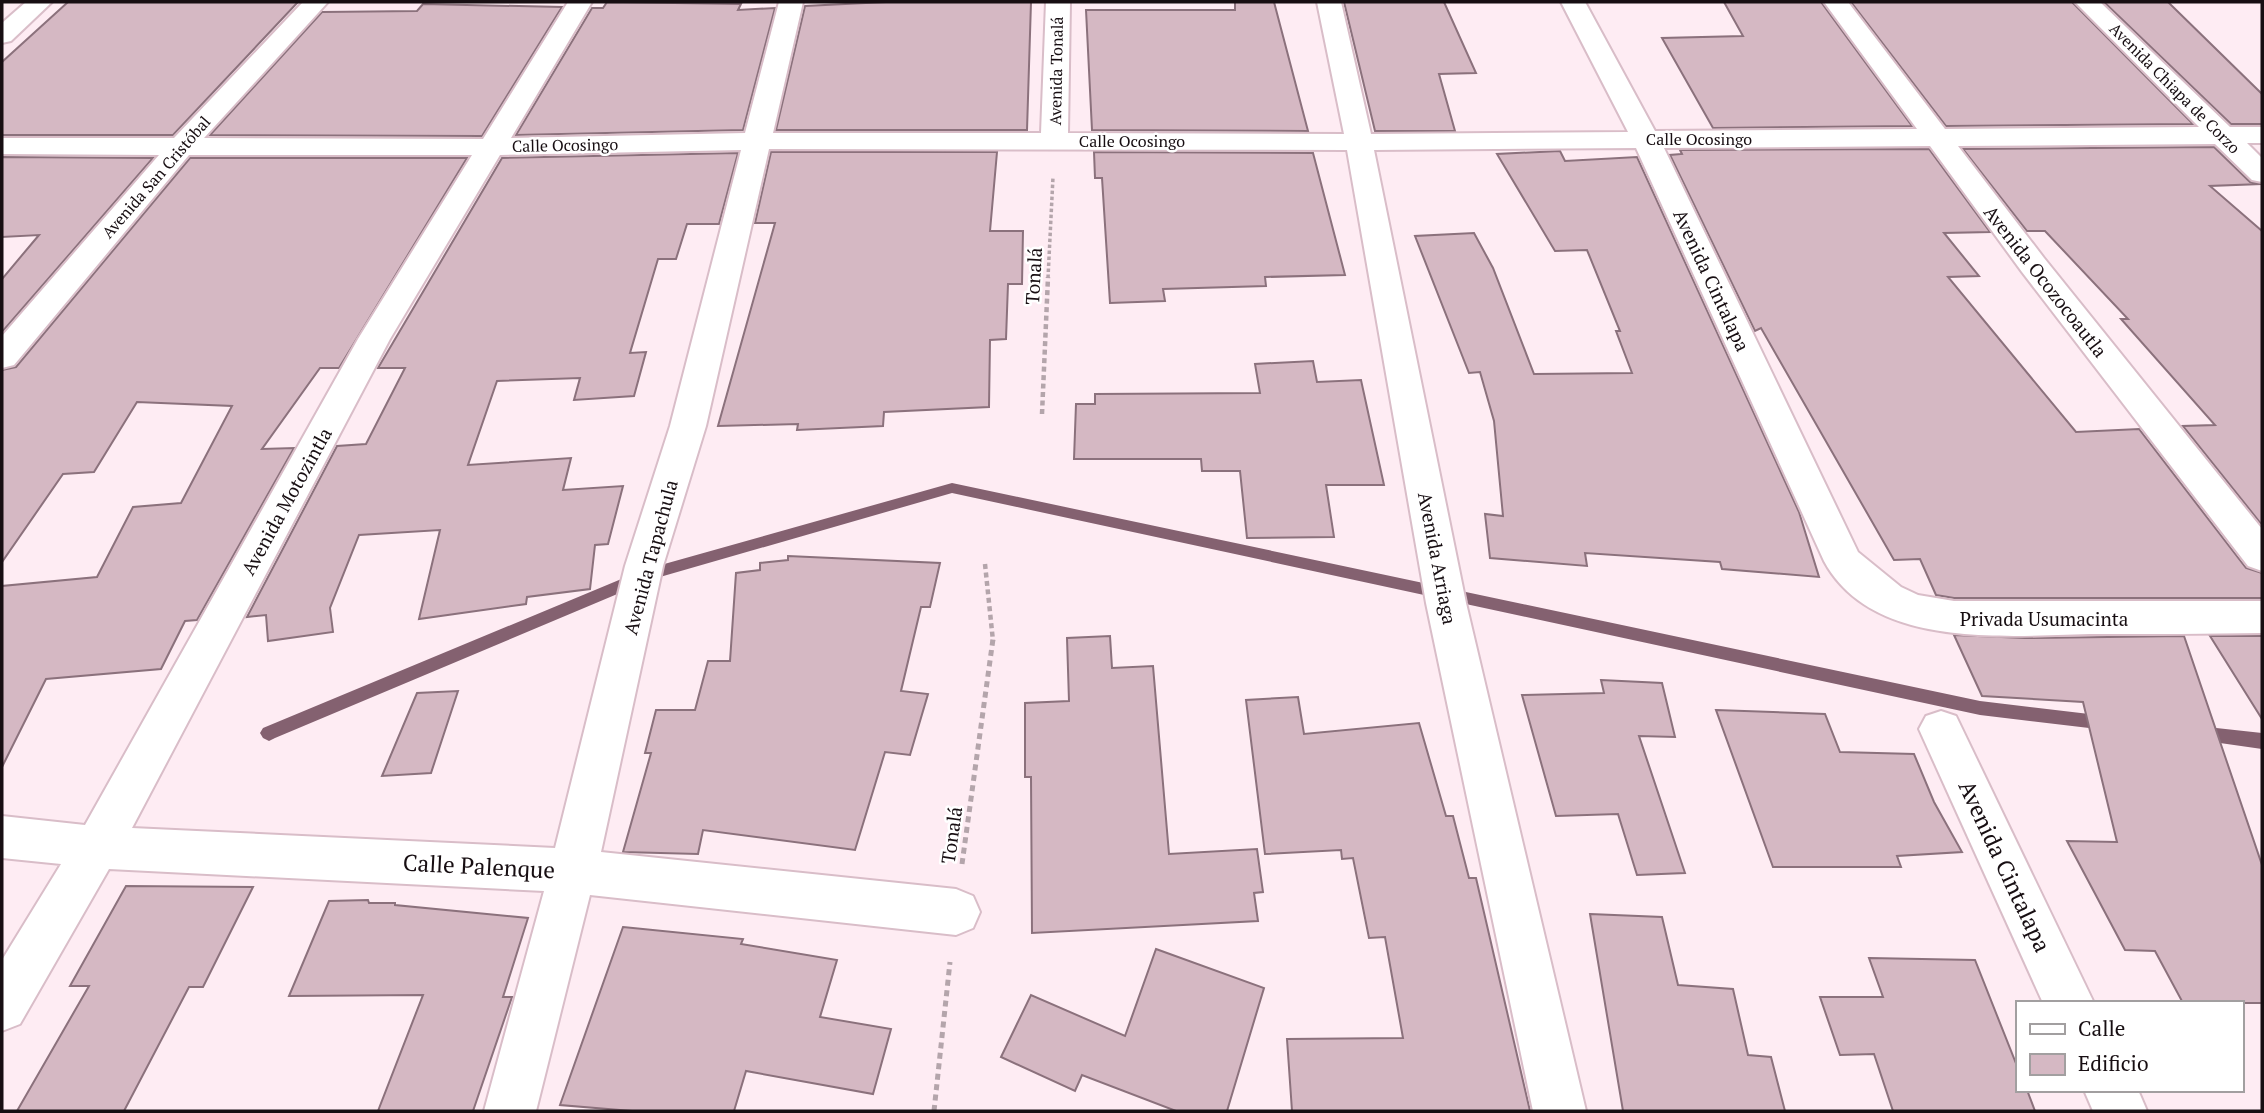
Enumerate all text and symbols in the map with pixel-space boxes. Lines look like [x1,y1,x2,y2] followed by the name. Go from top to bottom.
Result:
[1044,16,1068,126] street label: Avenida Tonalá
[2105,18,2245,158] street label: Avenida Chiapa de Corzo
[97,111,215,243] street label: Avenida San Cristóbal
[1646,128,1752,150] street label: Calle Ocosingo
[1079,130,1185,152] street label: Calle Ocosingo
[512,133,618,157] street label: Calle Ocosingo
[1979,200,2114,362] street label: Avenida Ocozocoautla
[1668,205,1756,355] street label: Avenida Cintalapa
[1019,246,1047,305] street label: Tonalá
[235,422,337,579] street label: Avenida Motozintla
[617,476,683,637] street label: Avenida Tapachula
[1413,490,1463,627] street label: Avenida Arriaga
[1960,606,2129,631] street label: Privada Usumacinta
[1952,775,2059,957] street label: Avenida Cintalapa
[935,805,967,865] street label: Tonalá
[402,847,556,885] street label: Calle Palenque
[2016,1001,2243,1092] legend
[2078,1014,2125,1042] text: Calle
[2078,1049,2149,1077] text: Edificio

